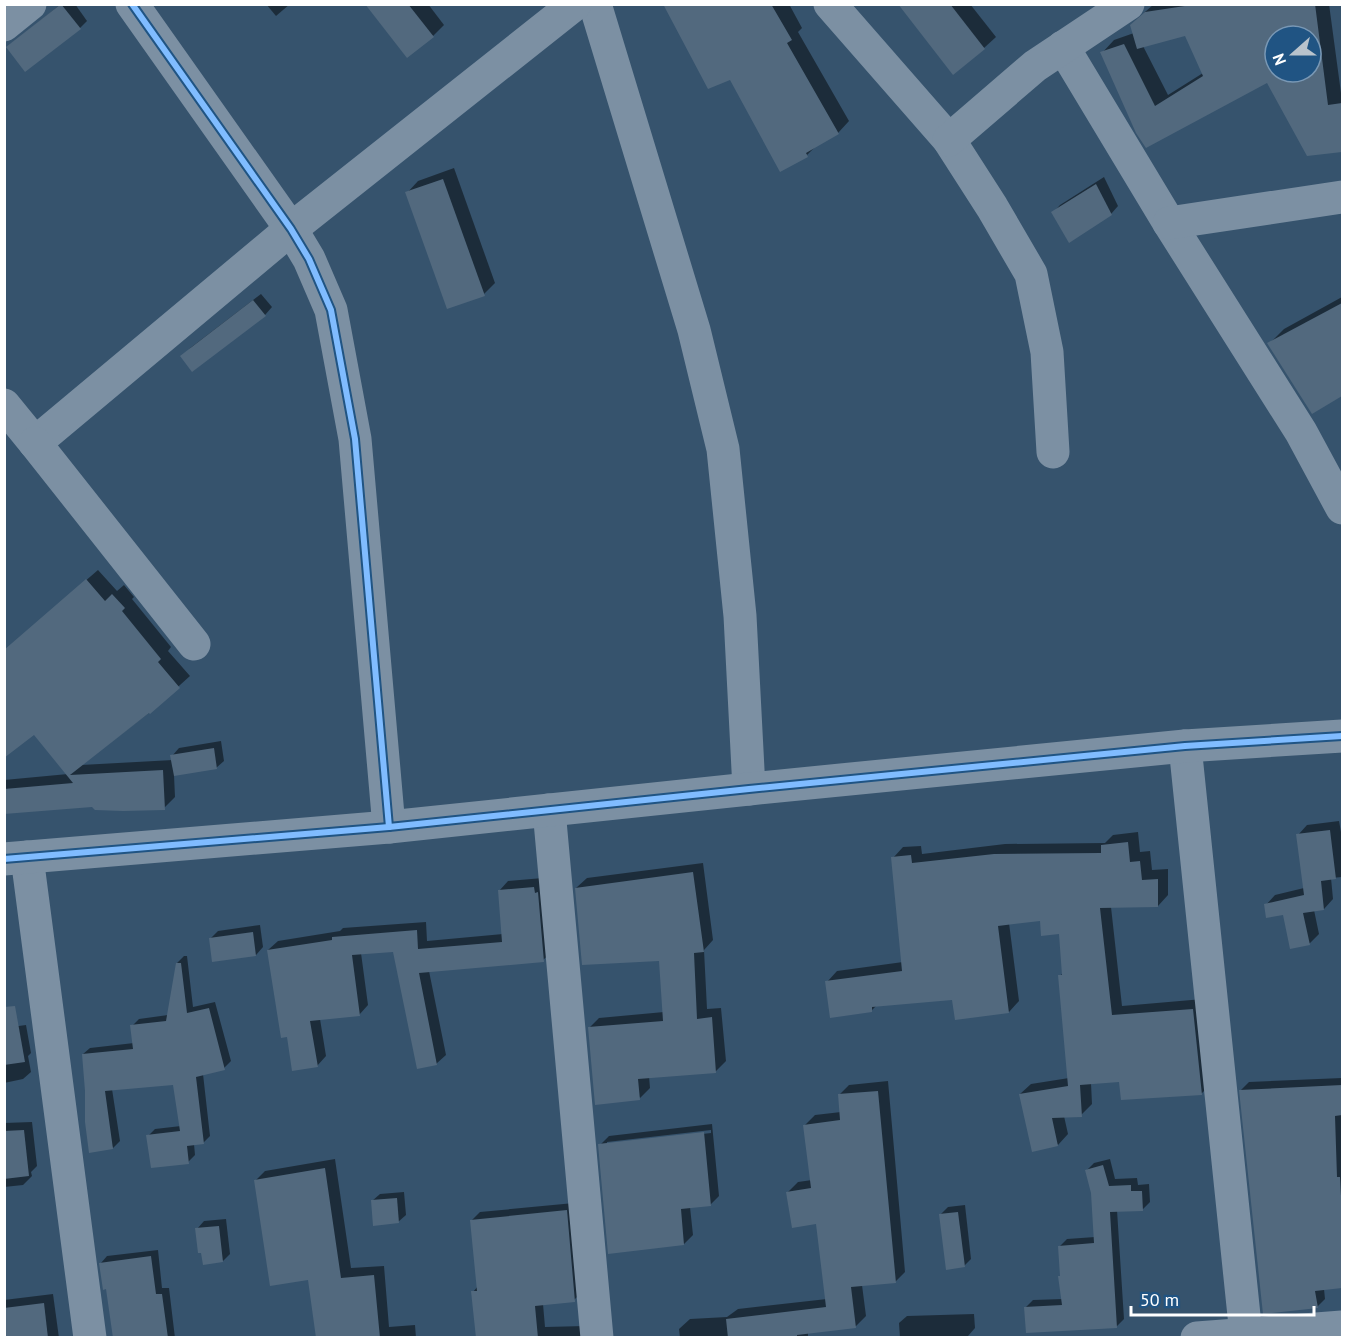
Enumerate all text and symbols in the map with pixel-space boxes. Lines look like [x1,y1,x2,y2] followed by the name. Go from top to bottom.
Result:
[1263,24,1323,84] north arrow
[1268,51,1290,68] text: N
[1131,1279,1314,1317] scale bar
[1140,1288,1179,1311] text: 50 m

